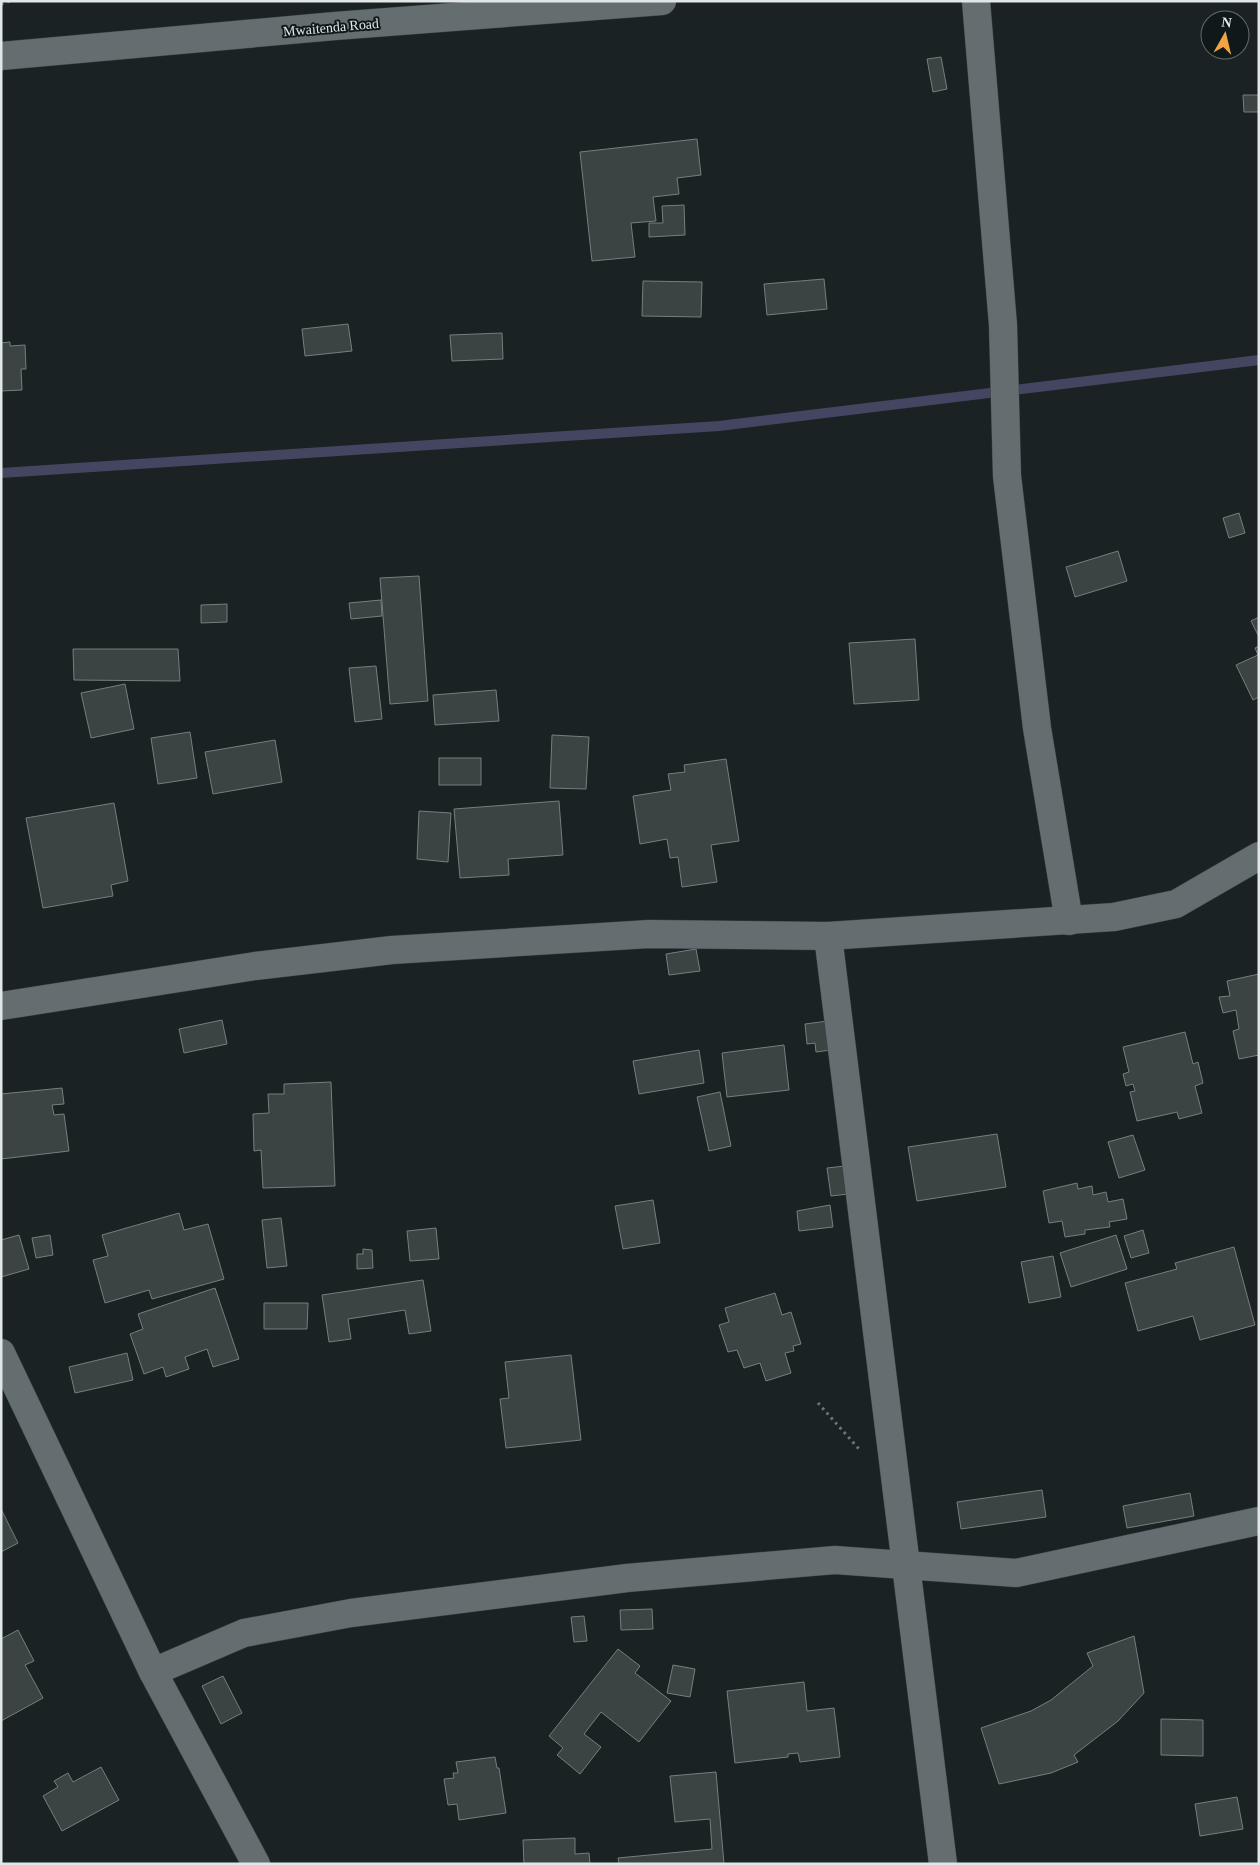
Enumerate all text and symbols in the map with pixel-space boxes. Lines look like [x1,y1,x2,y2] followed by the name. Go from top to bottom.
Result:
[1200,10,1250,60] north arrow
[1221,14,1233,31] text: N
[283,16,380,39] street label: Mwaitenda Road

